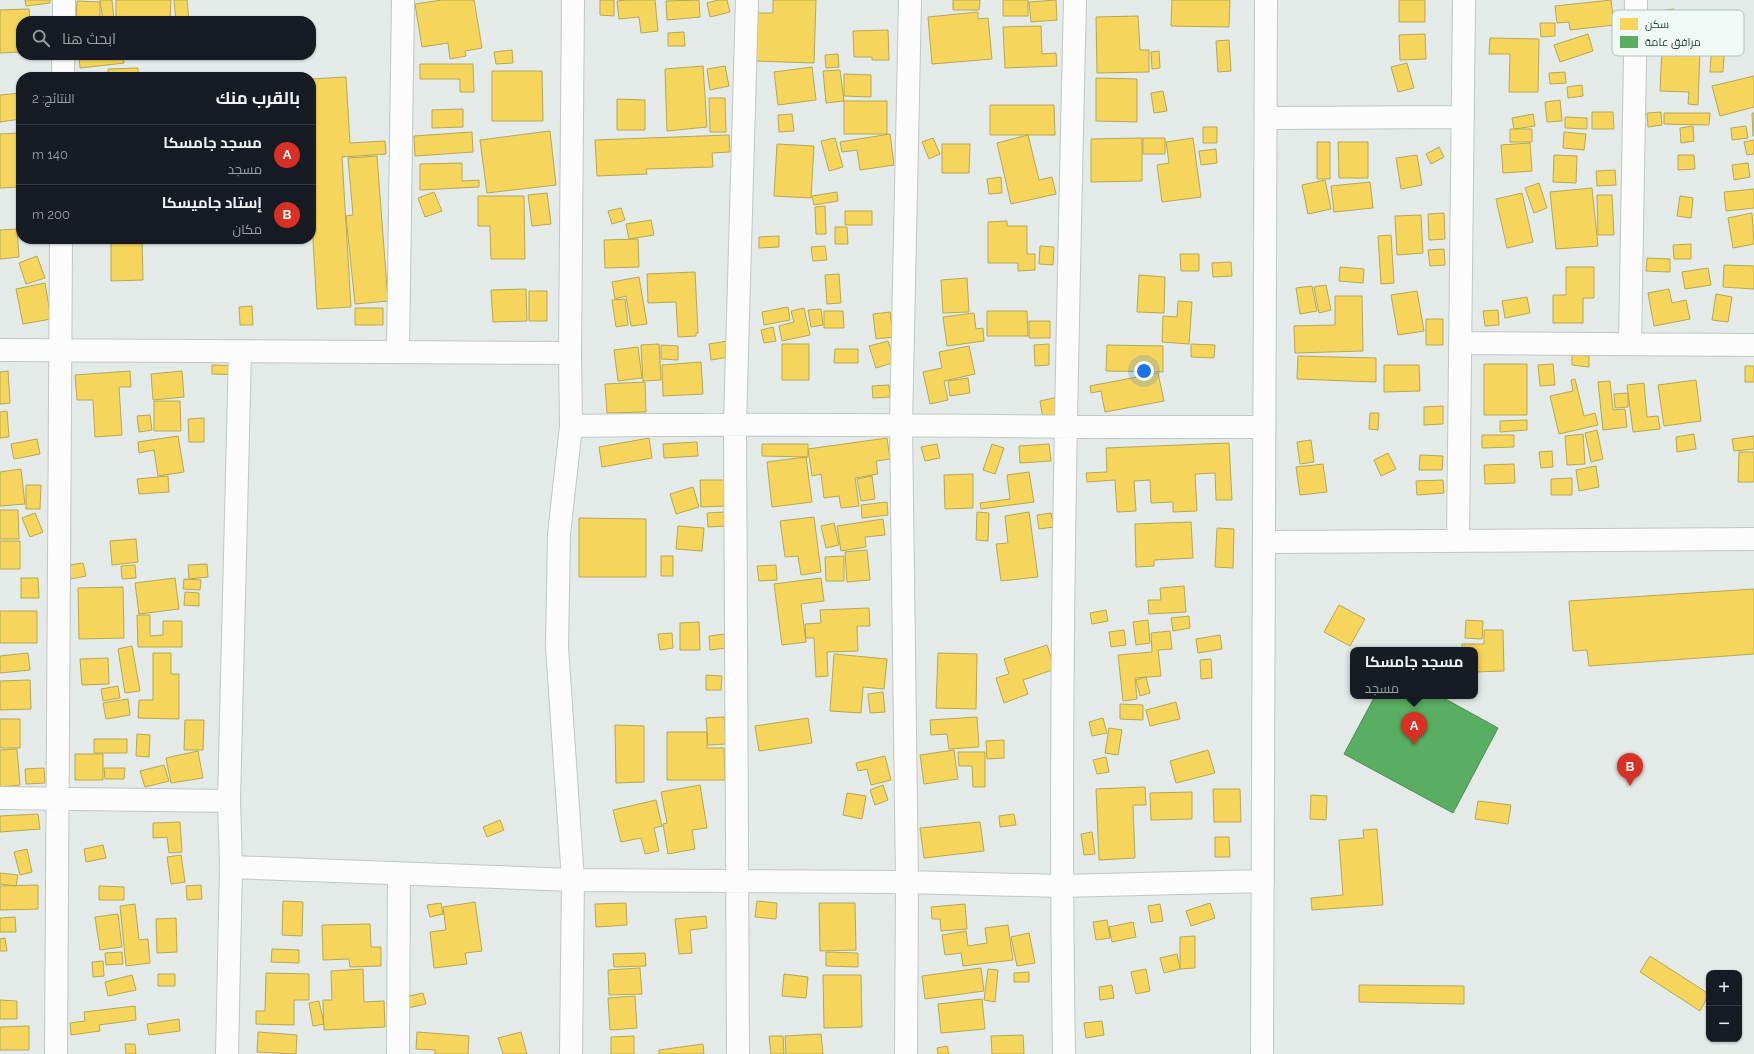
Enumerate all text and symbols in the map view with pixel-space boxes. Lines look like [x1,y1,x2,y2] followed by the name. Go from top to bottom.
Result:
[1612,10,1744,56] legend
[16,16,316,60] search box
[1645,18,1669,31] text: سكن
[30,27,52,49] icon: search
[62,30,116,48] text: ابحث هنا
[1645,36,1701,49] text: مرافق عامة
[216,88,300,108] text: بالقرب منك
[32,91,75,106] text: النتائج: 2
[163,134,262,152] text: مسجد جامسكا
[32,147,68,162] text: 140 m
[283,147,291,162] text: A
[228,162,262,177] text: مسجد
[162,194,262,212] text: إستاد جاميسكا
[32,207,70,222] text: 200 m
[283,207,291,222] text: B
[233,222,262,237] text: مكان
[1134,361,1154,381] your location
[1350,647,1478,699] popup
[1365,653,1463,671] text: مسجد جامسكا
[1365,681,1399,696] text: مسجد
[1401,712,1427,745] pin: A
[1617,753,1643,786] pin: B
[1706,970,1742,1042] map controls
[1706,970,1742,1006] button: +
[1706,1006,1742,1042] button: −

